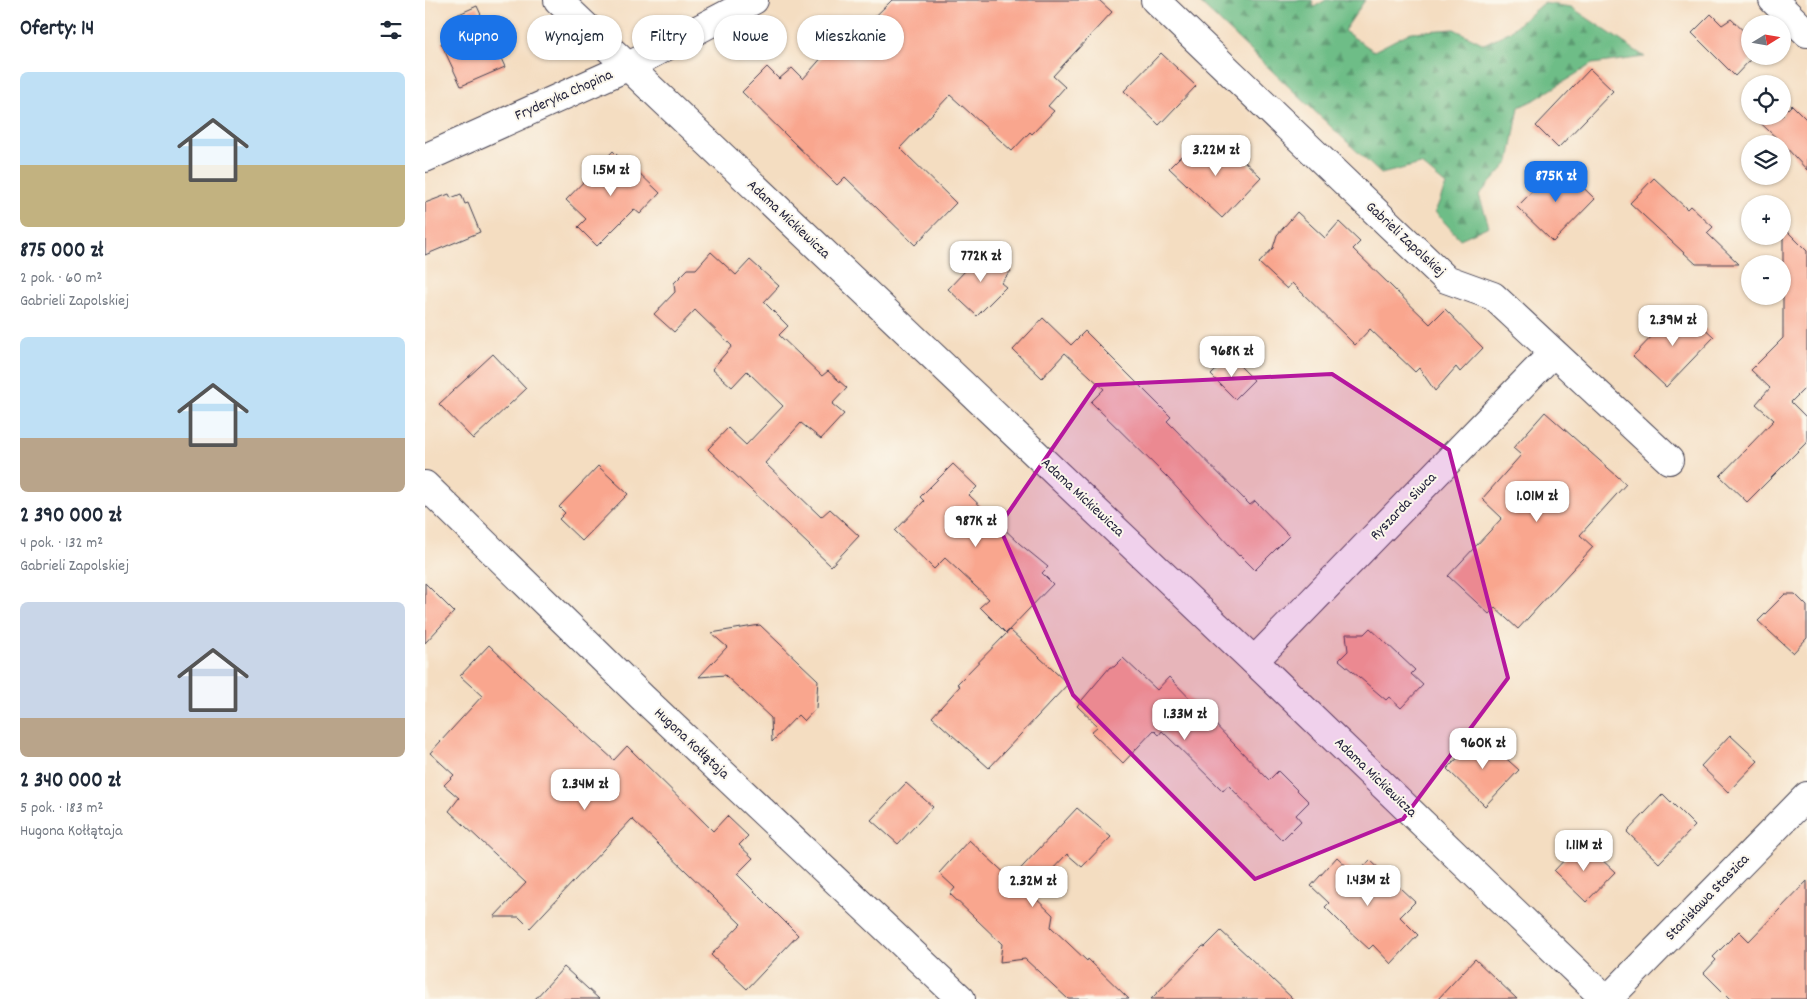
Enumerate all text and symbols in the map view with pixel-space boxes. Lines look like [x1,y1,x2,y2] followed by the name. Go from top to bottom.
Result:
[20,15,94,45] text: Oferty: 14
[440,15,517,60] chip: Kupno
[527,15,622,60] chip: Wynajem
[632,15,704,60] chip: Filtry
[714,15,787,60] chip: Nowe
[797,15,904,60] chip: Mieszkanie
[1741,15,1791,65] north arrow
[1741,15,1791,305] map controls
[377,16,405,44] icon: filters
[512,64,617,127] street label: Fryderyka Chopina
[1741,75,1791,125] button: locate
[168,105,258,195] icon: home
[1164,134,1268,177] pin: 3.22M zł
[1741,135,1791,185] button: layers
[1193,139,1239,162] text: 3.22M zł
[565,154,657,197] pin: 1.5M zł
[593,159,629,182] text: 1.5M zł
[1510,160,1602,203] pin: 875K zł
[1535,165,1577,188] text: 875K zł
[741,175,835,265] street label: Adama Mickiewicza
[1741,195,1791,245] button: +
[1360,197,1450,283] street label: Gabrieli Zapolskiej
[20,237,103,267] text: 875 000 zł
[935,240,1027,283] pin: 772K zł
[961,245,1001,268] text: 772K zł
[1741,255,1791,305] button: −
[20,267,102,290] text: 2 pok. · 60 m²
[20,290,129,313] text: Gabrieli Zapolskiej
[1621,304,1725,347] pin: 2.39M zł
[1649,309,1697,332] text: 2.39M zł
[1186,336,1278,378] pin: 968K zł
[1211,340,1253,363] text: 968K zł
[168,370,258,460] icon: home
[1035,453,1129,543] street label: Adama Mickiewicza
[1366,467,1443,546] street label: Ryszarda Siwca
[1485,480,1589,523] pin: 1.01M zł
[1516,485,1558,508] text: 1.01M zł
[20,502,122,532] text: 2 390 000 zł
[930,506,1022,548] pin: 987K zł
[955,510,997,533] text: 987K zł
[20,532,103,555] text: 4 pok. · 132 m²
[20,555,129,578] text: Gabrieli Zapolskiej
[168,635,258,725] icon: home
[1133,698,1237,741] pin: 1.33M zł
[648,703,734,785] street label: Hugona Kołłątaja
[1163,703,1207,726] text: 1.33M zł
[1437,728,1529,770] pin: 960K zł
[1460,732,1506,755] text: 960K zł
[1329,733,1422,824] street label: Adama Mickiewicza
[20,767,121,797] text: 2 340 000 zł
[533,768,637,811] pin: 2.34M zł
[562,773,608,796] text: 2.34M zł
[20,797,103,820] text: 5 pok. · 183 m²
[20,820,123,843] text: Hugona Kołłątaja
[1532,830,1636,872] pin: 1.11M zł
[1566,834,1602,857] text: 1.11M zł
[1661,849,1756,946] street label: Stanisława Staszica
[1316,864,1420,907] pin: 1.43M zł
[981,866,1085,908] pin: 2.32M zł
[1346,869,1390,892] text: 1.43M zł
[1010,870,1056,893] text: 2.32M zł

